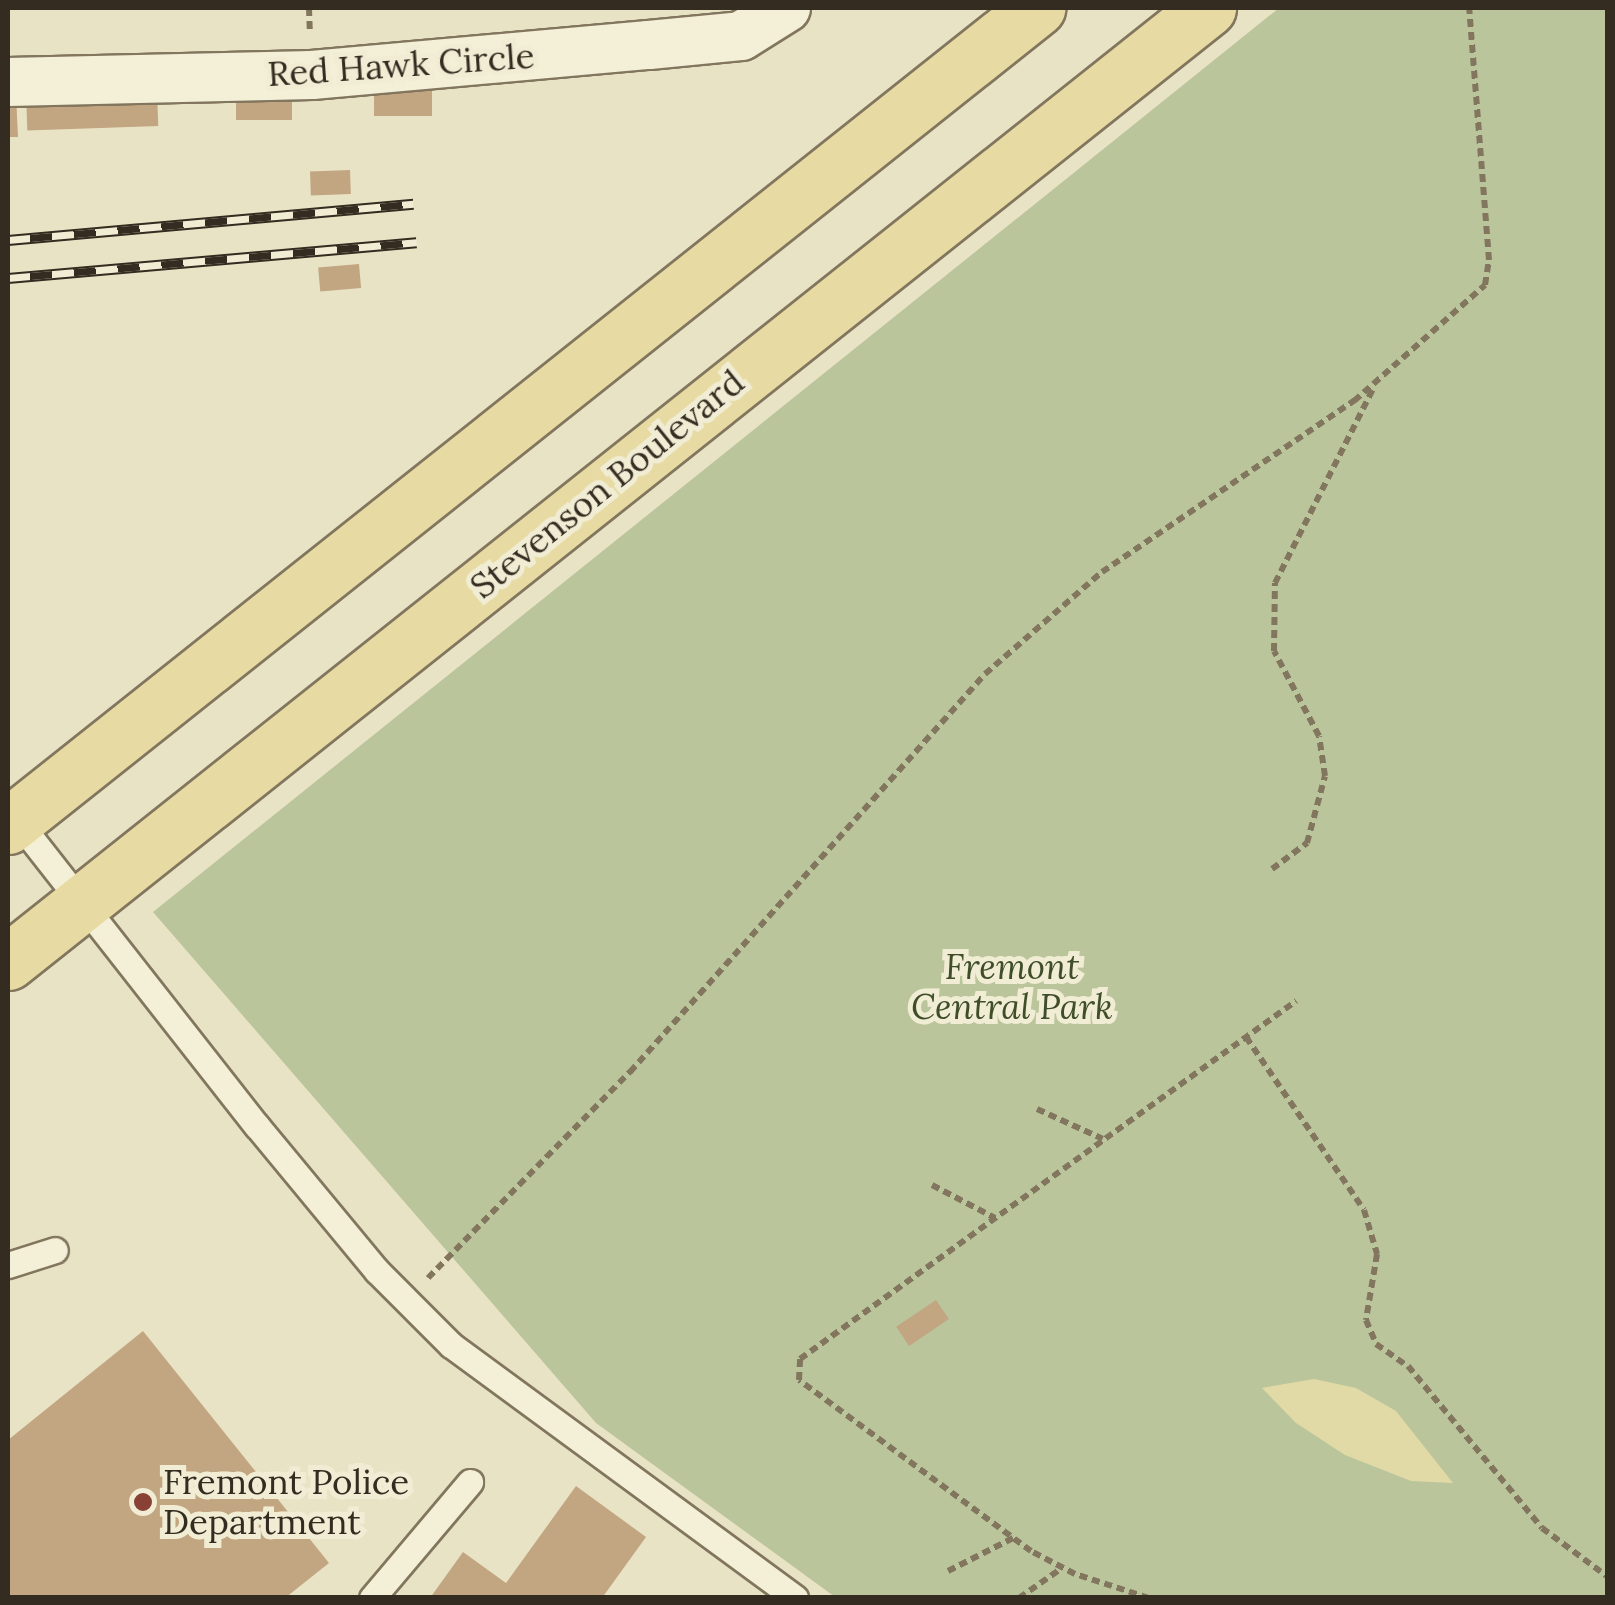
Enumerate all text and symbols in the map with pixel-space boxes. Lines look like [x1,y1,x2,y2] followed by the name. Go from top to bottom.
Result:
[266,35,536,95] street label: Red Hawk Circle
[462,361,752,607] street label: Stevenson Boulevard
[911,946,1113,1028] park label: Fremont Central Park
[163,1461,409,1543] place label: Fremont Police Department
[132,1491,154,1513] marker: Fremont Police Department

